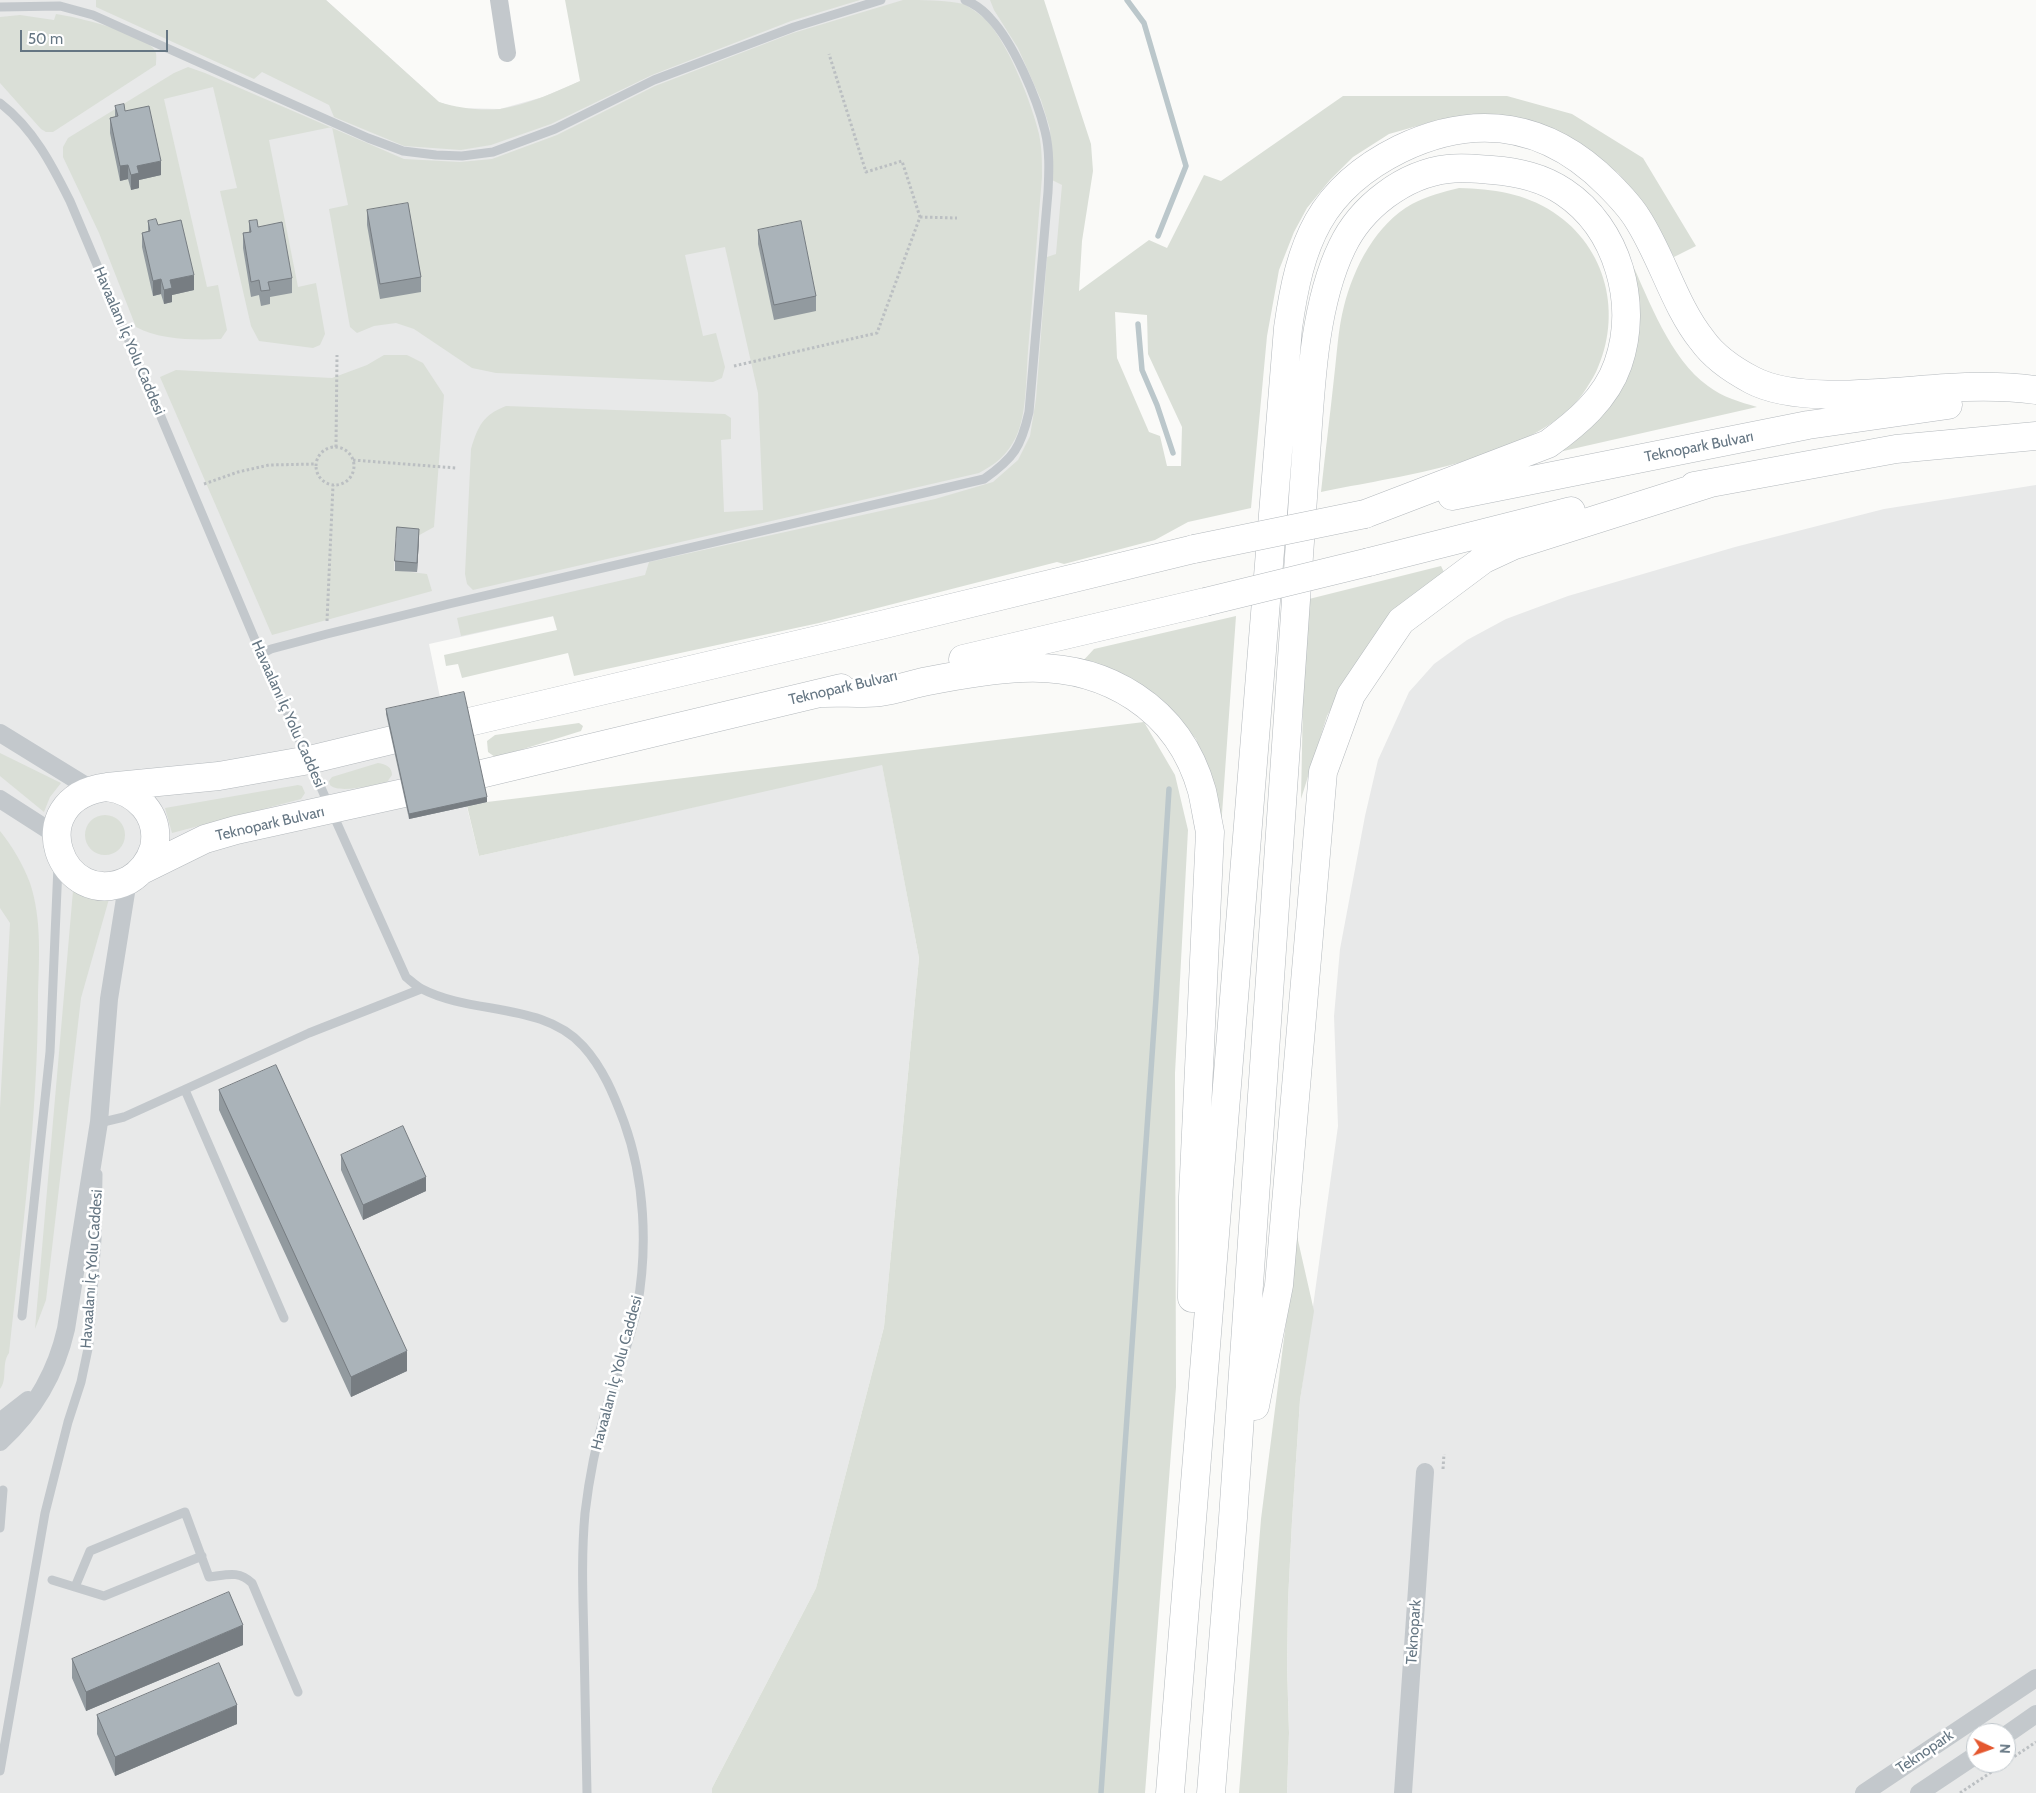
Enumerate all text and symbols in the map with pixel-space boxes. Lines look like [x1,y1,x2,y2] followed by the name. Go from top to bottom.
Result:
[22,20,170,52] scale bar
[28,30,63,48] text: 50 m
[90,264,168,418] street label: Havaalanı İç Yolu Caddesi
[1643,428,1755,466] street label: Teknopark Bulvarı
[247,638,329,790] street label: Havaalanı İç Yolu Caddesi
[787,667,899,709] street label: Teknopark Bulvarı
[214,803,326,845] street label: Teknopark Bulvarı
[77,1189,107,1349] street label: Havaalanı İç Yolu Caddesi
[588,1294,646,1452] street label: Havaalanı İç Yolu Caddesi
[1403,1599,1425,1665] street label: Teknopark
[1966,1723,2016,1773] north arrow
[1893,1726,1957,1778] street label: Teknopark
[1996,1743,2014,1754] text: N

